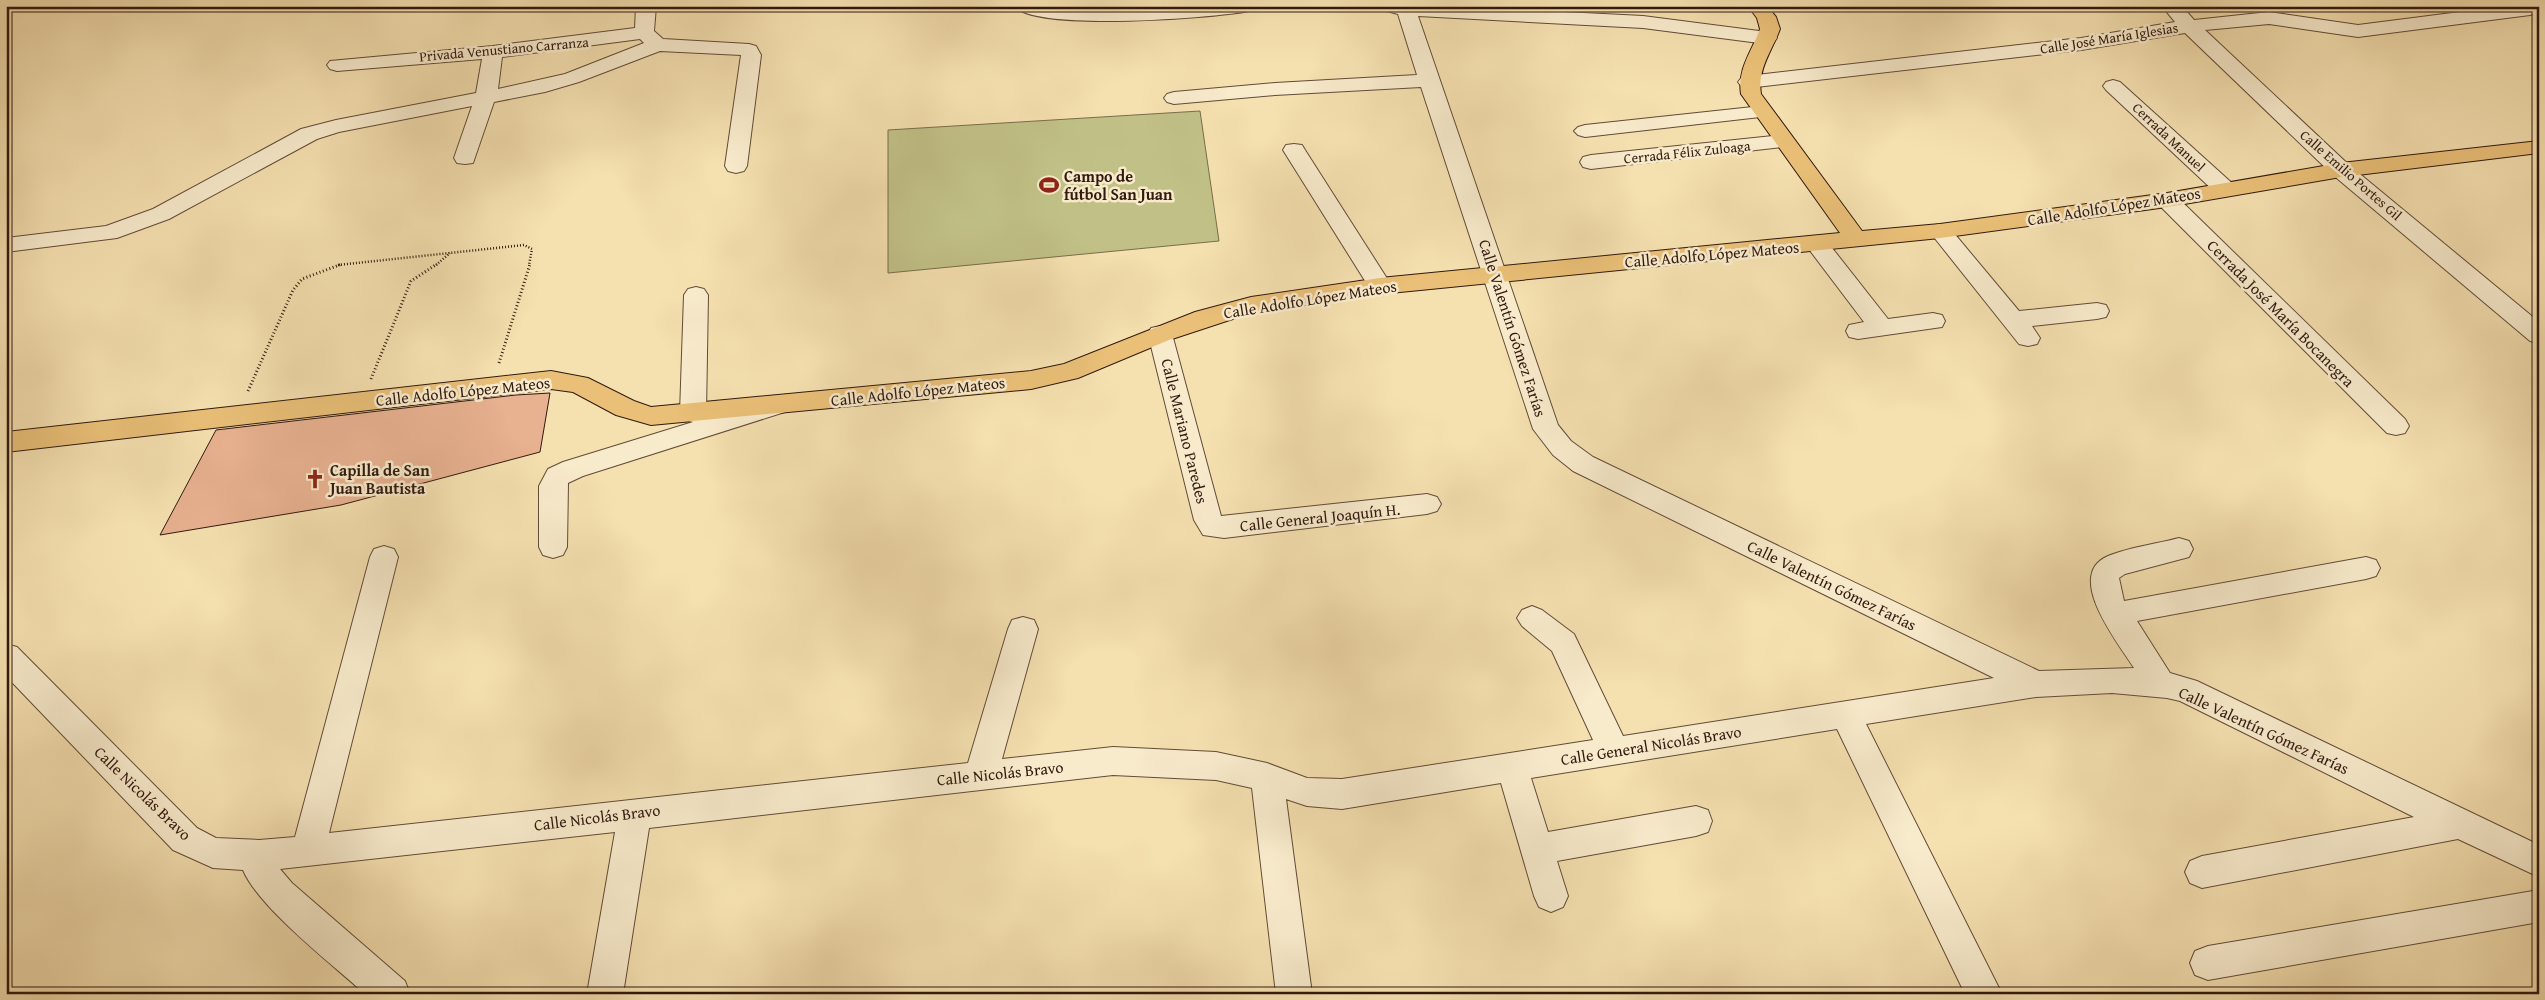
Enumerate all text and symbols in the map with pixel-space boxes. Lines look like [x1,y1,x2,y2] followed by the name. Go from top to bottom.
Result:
[2039,17,2179,59] street label: Calle José María Iglesias
[418,32,590,66] street label: Privada Venustiano Carranza
[2128,98,2210,176] street label: Cerrada Manuel
[2296,125,2406,225] street label: Calle Emilio Portes Gil
[1623,135,1752,169] street label: Cerrada Félix Zuloaga
[1064,164,1173,206] place label: Campo de fútbol San Juan
[1038,174,1060,196] sports icon: Campo de fútbol San Juan
[2026,180,2202,232] street label: Calle Adolfo López Mateos
[1624,234,1800,274] street label: Calle Adolfo López Mateos
[2202,234,2361,393] street label: Cerrada José María Bocanegra
[1473,236,1553,420] street label: Calle Valentín Gómez Farías
[1222,273,1398,325] street label: Calle Adolfo López Mateos
[1155,356,1215,506] street label: Calle Mariano Paredes
[375,370,551,412] street label: Calle Adolfo López Mateos
[830,370,1006,412] street label: Calle Adolfo López Mateos
[327,458,430,500] place label: Capilla de San Juan Bautista
[304,468,326,490] church icon: Capilla de San Juan Bautista
[1239,497,1401,537] street label: Calle General Joaquín H.
[1743,534,1921,636] street label: Calle Valentín Gómez Farías
[2175,680,2353,780] street label: Calle Valentín Gómez Farías
[1559,719,1743,771] street label: Calle General Nicolás Bravo
[89,740,197,846] street label: Calle Nicolás Bravo
[936,754,1064,792] street label: Calle Nicolás Bravo
[532,797,662,837] street label: Calle Nicolás Bravo

